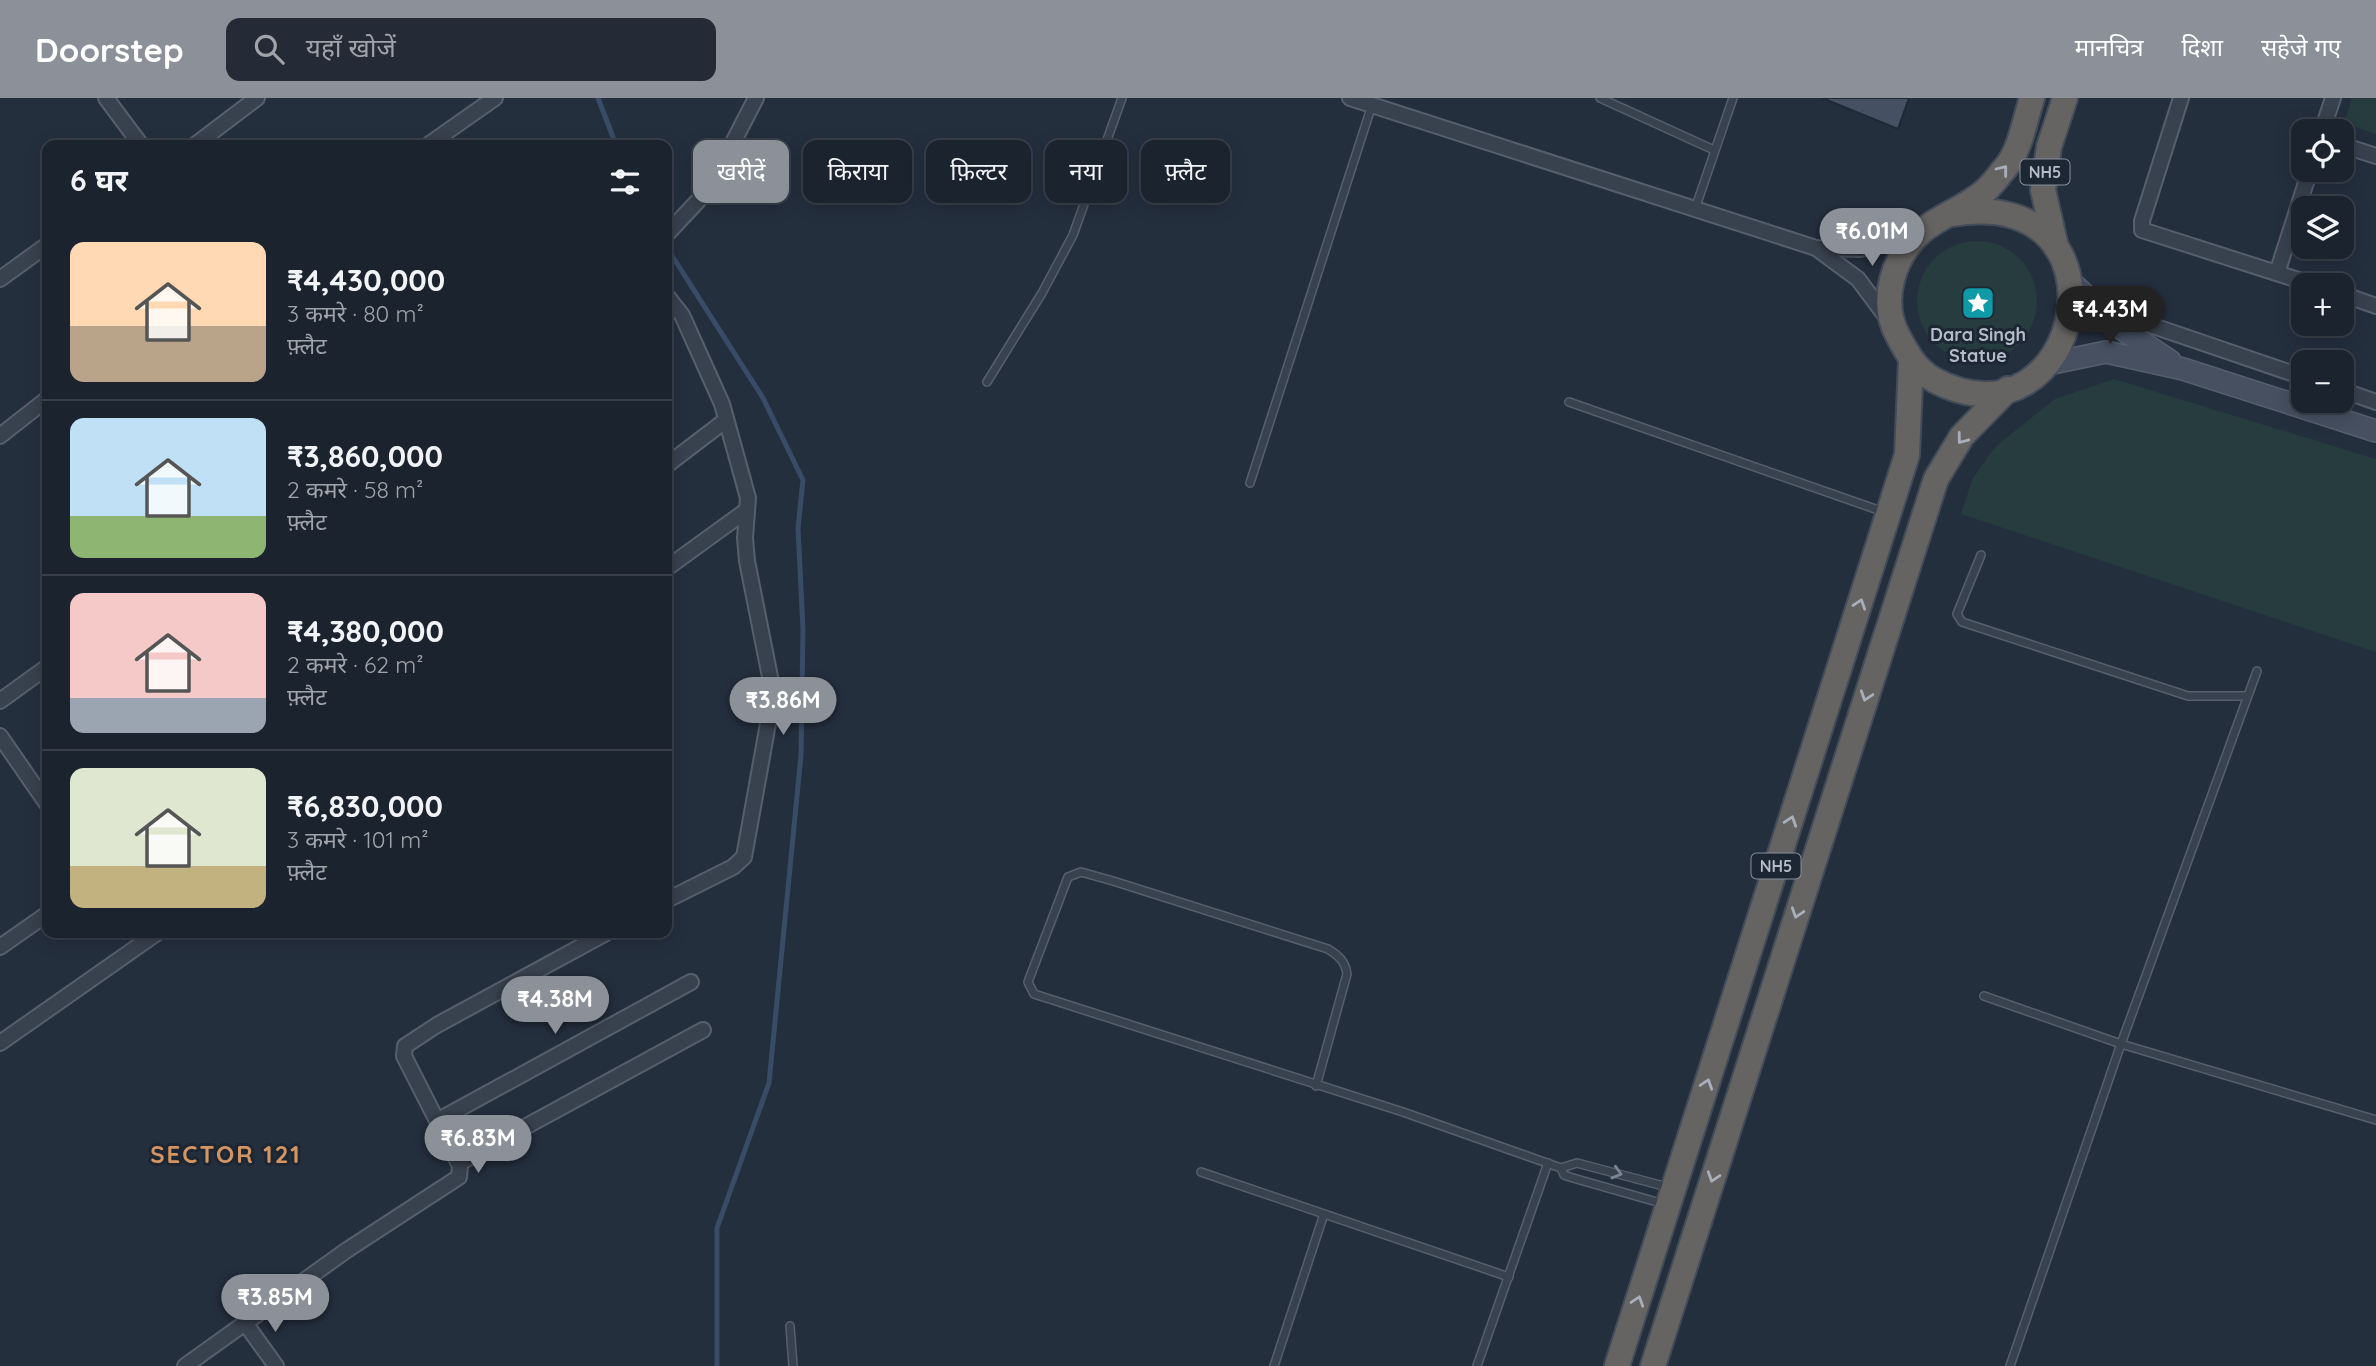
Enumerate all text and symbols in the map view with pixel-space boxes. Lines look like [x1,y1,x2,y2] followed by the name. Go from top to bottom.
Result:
[226,18,716,81] search box
[35,29,184,70] text: Doorstep
[250,30,288,68] icon: search
[306,31,396,64] text: यहाँ खोजें
[2075,32,2143,62] text: मानचित्र
[2181,32,2223,62] text: दिशा
[2261,32,2341,62] text: सहेजे गए
[2291,119,2354,413] map controls
[2291,119,2354,182] button: locate
[693,140,789,203] chip: खरीदें
[803,140,912,203] chip: किराया
[926,140,1031,203] chip: फ़िल्टर
[1045,140,1127,203] chip: नया
[1141,140,1230,203] chip: फ़्लैट
[2021,159,2070,184] road number: NH5
[70,161,128,199] text: 6 घर
[606,163,644,201] icon: filters
[1994,165,2007,177] one-way arrow
[2291,196,2354,259] button: layers
[1815,208,1929,268] pin: ₹6.01M
[1835,216,1909,245] text: ₹6.01M
[287,261,445,299] text: ₹4,430,000
[126,270,210,354] icon: home
[2291,273,2354,336] button: +
[1959,284,1997,322] place icon: Dara Singh Statue
[2053,286,2167,346] pin: ₹4.43M
[2072,294,2148,323] text: ₹4.43M
[287,299,424,328] text: 3 कमरे · 80 m²
[1930,323,2026,367] place label: Dara Singh Statue
[287,331,327,360] text: फ़्लैट
[2291,350,2354,413] button: −
[1957,431,1970,443] one-way arrow
[287,437,443,475] text: ₹3,860,000
[126,446,210,530] icon: home
[287,475,423,504] text: 2 कमरे · 58 m²
[287,507,327,536] text: फ़्लैट
[1851,598,1866,610] one-way arrow
[287,612,444,650] text: ₹4,380,000
[126,621,210,705] icon: home
[287,650,424,679] text: 2 कमरे · 62 m²
[726,678,840,737] pin: ₹3.86M
[287,682,327,711] text: फ़्लैट
[746,685,820,714] text: ₹3.86M
[1860,690,1874,702] one-way arrow
[287,787,443,825] text: ₹6,830,000
[126,796,210,880] icon: home
[1782,815,1797,827] one-way arrow
[287,825,428,854] text: 3 कमरे · 101 m²
[1752,853,1800,878] road number: NH5
[287,857,327,886] text: फ़्लैट
[1791,907,1805,919] one-way arrow
[498,976,612,1036] pin: ₹4.38M
[517,984,593,1013] text: ₹4.38M
[1698,1078,1713,1090] one-way arrow
[421,1116,535,1175] pin: ₹6.83M
[441,1123,515,1152] text: ₹6.83M
[150,1139,302,1169] district label: SECTOR 121
[1611,1165,1623,1179] one-way arrow
[1707,1170,1721,1182] one-way arrow
[218,1274,332,1334] pin: ₹3.85M
[237,1282,313,1311] text: ₹3.85M
[1629,1295,1644,1307] one-way arrow

